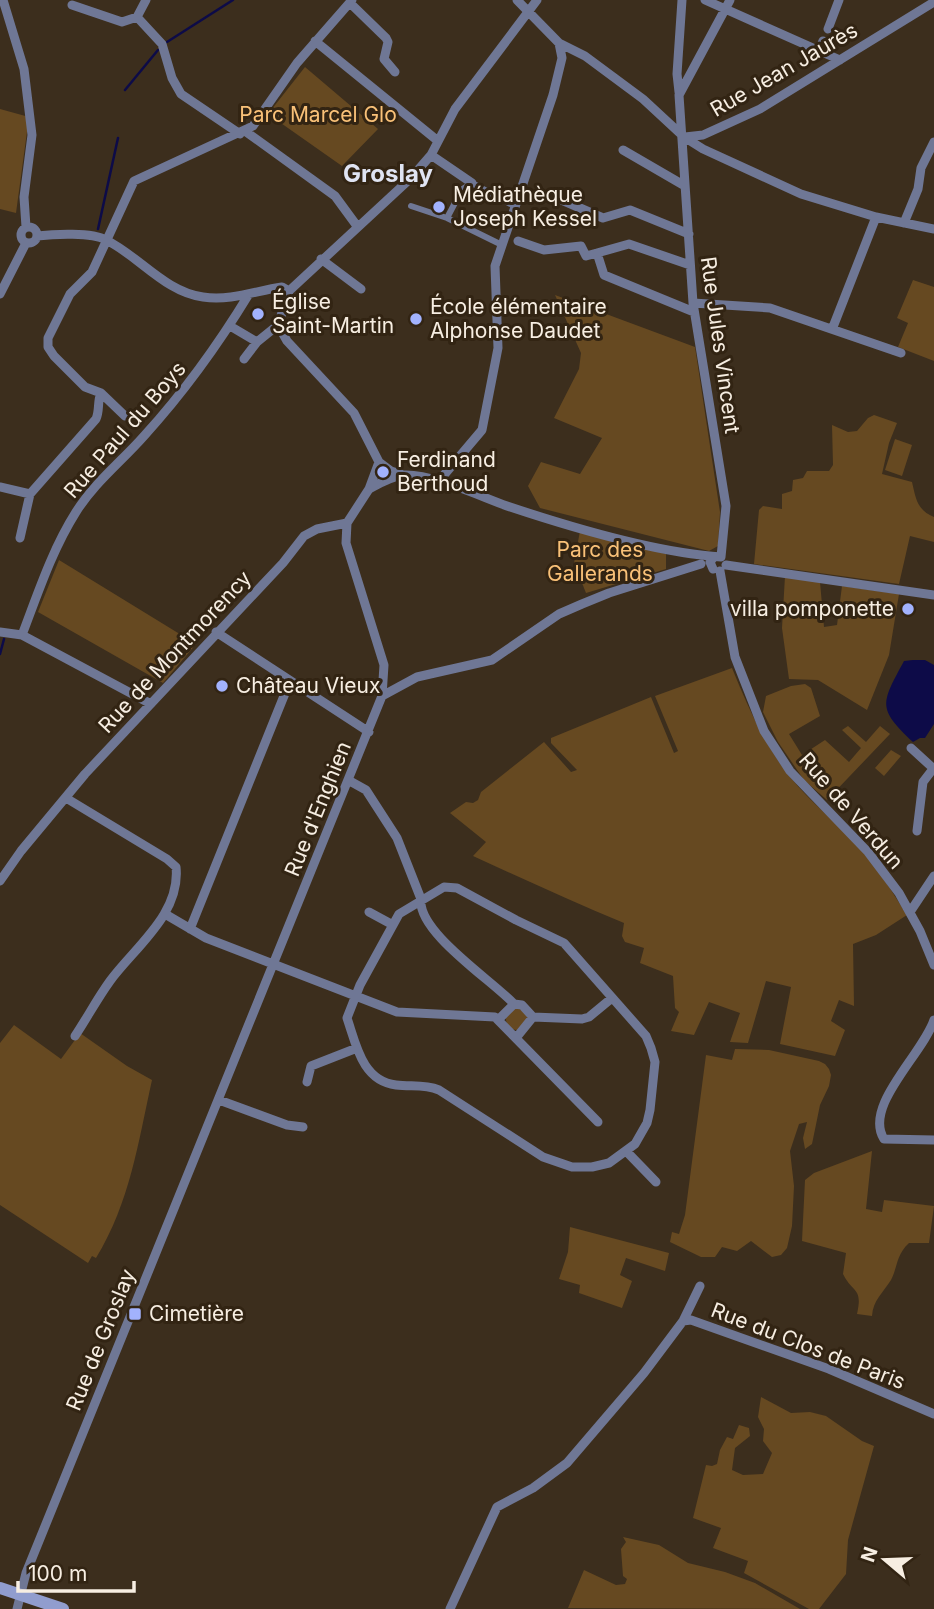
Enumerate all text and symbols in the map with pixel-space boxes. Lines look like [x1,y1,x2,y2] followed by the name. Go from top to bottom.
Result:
[706,17,862,122] street label: Rue Jean Jaurès
[239,102,397,127] park label: Parc Marcel Glo
[343,159,433,188] district label: Groslay
[453,182,597,231] place label: Médiathèque Joseph Kessel
[431,199,447,215] marker: Médiathèque Joseph Kessel
[696,255,745,435] street label: Rue Jules Vincent
[272,288,394,338] place label: Église Saint-Martin
[430,293,607,343] place label: École élémentaire Alphonse Daudet
[250,306,266,322] marker: Église Saint-Martin
[408,311,424,327] marker: École élémentaire Alphonse Daudet
[59,356,191,503] street label: Rue Paul du Boys
[397,447,496,496] place label: Ferdinand Berthoud
[375,464,391,480] marker: Ferdinand Berthoud
[547,537,653,586] park label: Parc des Gallerands
[93,565,256,738] street label: Rue de Montmorency
[730,596,894,621] place label: villa pomponette
[900,601,916,617] marker: villa pomponette
[236,673,380,698] place label: Château Vieux
[214,678,230,694] marker: Château Vieux
[279,738,356,880] street label: Rue d'Enghien
[794,747,909,874] street label: Rue de Verdun
[61,1265,140,1414] street label: Rue de Groslay
[708,1297,909,1394] street label: Rue du Clos de Paris
[149,1301,244,1326] place label: Cimetière
[127,1306,143,1322] marker: Cimetière
[850,1525,920,1595] north arrow
[856,1544,883,1565] text: N
[18,1550,133,1594] scale bar
[28,1561,87,1586] text: 100 m

